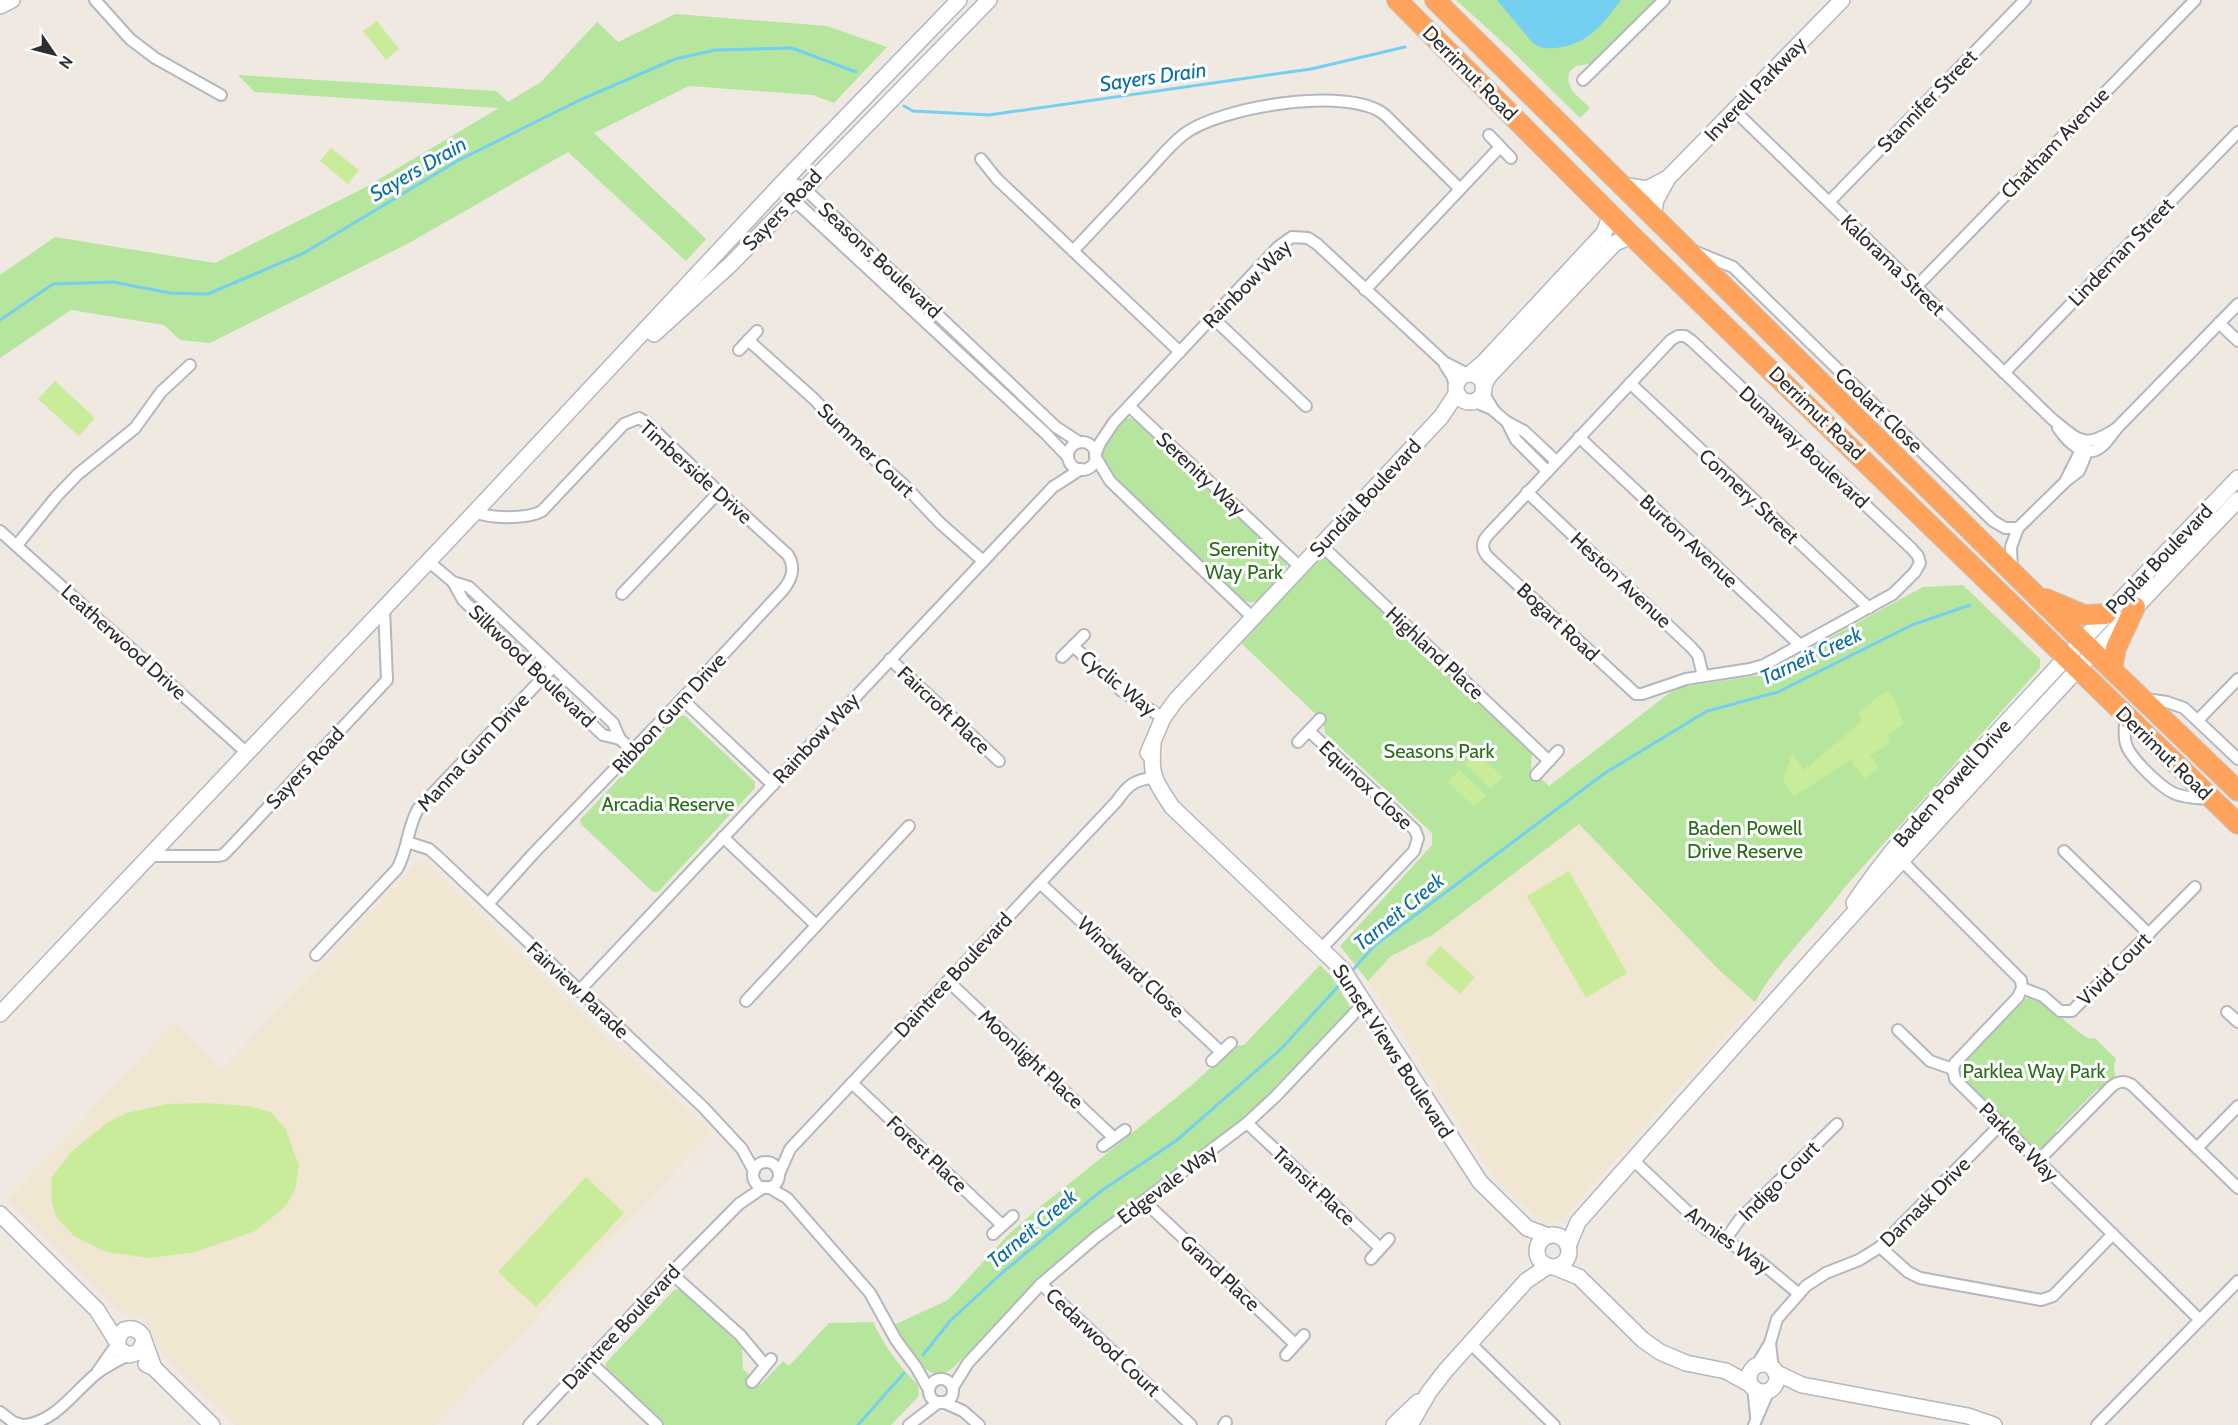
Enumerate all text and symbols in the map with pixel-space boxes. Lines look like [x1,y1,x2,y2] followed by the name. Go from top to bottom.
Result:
[1418,21,1522,125] street label: Derrimut Road
[24,24,84,84] north arrow
[1699,32,1811,146] street label: Inverell Parkway
[1872,45,1982,157] street label: Stannifer Street
[55,52,77,72] text: N
[1098,57,1208,96] water label: Sayers Drain
[1996,82,2114,204] street label: Chatham Avenue
[365,131,471,206] water label: Sayers Drain
[737,164,827,256] street label: Sayers Road
[2063,193,2179,311] street label: Lindeman Street
[814,197,946,323] street label: Seasons Boulevard
[1836,209,1950,321] street label: Kalorama Street
[1198,235,1296,333] street label: Rainbow Way
[1764,361,1870,465] street label: Derrimut Road
[1830,362,1928,458] street label: Coolart Close
[1734,381,1874,513] street label: Dunaway Boulevard
[813,398,919,502] street label: Summer Court
[635,415,757,529] street label: Timberside Drive
[1152,427,1250,521] street label: Serenity Way
[1304,434,1426,562] street label: Sundial Boulevard
[1694,444,1804,549] street label: Connery Street
[1635,489,1743,593] street label: Burton Avenue
[2101,499,2217,619] street label: Poplar Boulevard
[1566,527,1676,633] street label: Heston Avenue
[1205,537,1283,584] park label: Serenity Way Park
[1512,578,1604,666] street label: Bogart Road
[56,579,192,705] street label: Leatherwood Drive
[464,600,600,732] street label: Silkwood Boulevard
[1381,602,1489,704] street label: Highland Place
[1756,621,1866,690] water label: Tarneit Creek
[1075,645,1161,721] street label: Cyclic Way
[607,648,731,778] street label: Ribbon Gum Drive
[893,661,995,759] street label: Faircroft Place
[412,688,534,816] street label: Manna Gum Drive
[768,688,864,788] street label: Rainbow Way
[2111,701,2217,805] street label: Derrimut Road
[1888,714,2016,852] street label: Baden Powell Drive
[261,722,349,814] street label: Sayers Road
[1314,736,1418,834] street label: Equinox Close
[1384,739,1494,763] park label: Seasons Park
[601,792,735,816] park label: Arcadia Reserve
[1687,816,1803,863] park label: Baden Powell Drive Reserve
[1348,867,1450,956] water label: Tarneit Creek
[889,908,1017,1042] street label: Daintree Boulevard
[1073,911,1189,1023] street label: Windward Close
[2072,927,2156,1011] street label: Vivid Court
[522,937,634,1043] street label: Fairview Parade
[1328,960,1458,1142] street label: Sunset Views Boulevard
[973,1004,1089,1114] street label: Moonlight Place
[1963,1059,2106,1083] park label: Parklea Way Park
[1974,1097,2064,1187] street label: Parklea Way
[882,1111,972,1197] street label: Forest Place
[1734,1136,1824,1226] street label: Indigo Court
[1113,1139,1221,1229] street label: Edgevale Way
[1268,1142,1360,1230] street label: Transit Place
[1875,1152,1975,1252] street label: Damask Drive
[982,1183,1082,1273] water label: Tarneit Creek
[1681,1201,1775,1279] street label: Annies Way
[1175,1230,1265,1316] street label: Grand Place
[557,1260,685,1394] street label: Daintree Boulevard
[1041,1283,1165,1401] street label: Cedarwood Court

